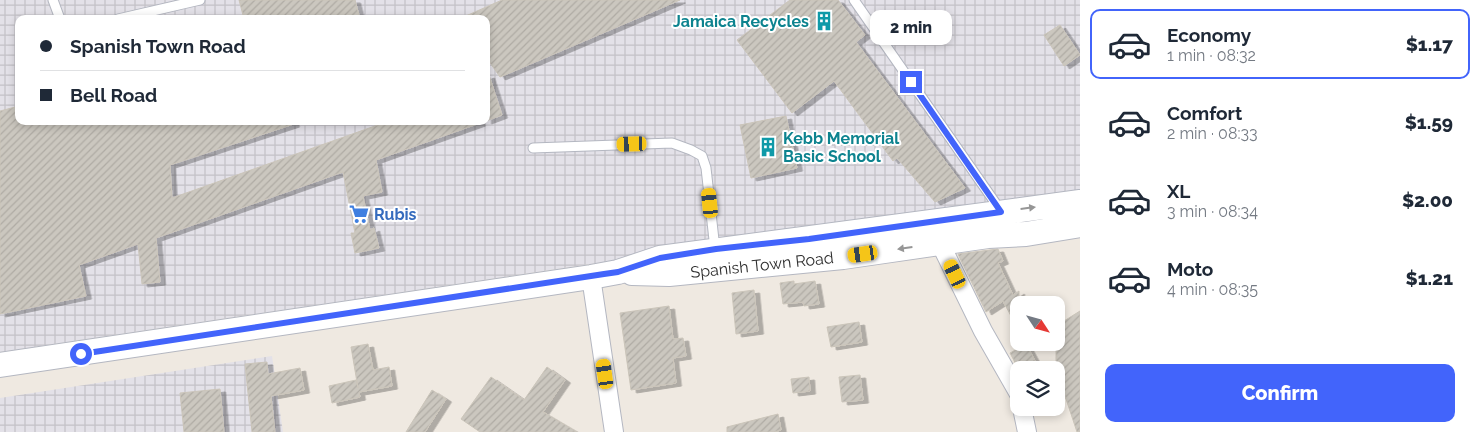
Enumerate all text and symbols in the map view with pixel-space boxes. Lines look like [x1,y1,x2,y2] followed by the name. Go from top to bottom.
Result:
[870,9,952,44] callout: 2 min
[813,10,835,32] building icon: Jamaica Recycles
[673,12,809,31] place label: Jamaica Recycles
[890,18,932,37] text: 2 min
[1107,22,1152,67] icon: car
[1167,24,1251,46] text: Economy
[1406,33,1453,55] text: $1.17
[70,35,246,57] text: Spanish Town Road
[1167,46,1256,65] text: 1 min · 08:32
[900,71,922,93] route end
[70,84,157,106] text: Bell Road
[1107,100,1152,145] icon: car
[1167,102,1242,124] text: Comfort
[1405,111,1453,133] text: $1.59
[1167,124,1258,143] text: 2 min · 08:33
[783,129,900,166] place label: Kebb Memorial Basic School
[616,136,647,152] car
[757,136,779,158] building icon: Kebb Memorial Basic School
[1107,178,1152,223] icon: car
[1167,180,1190,202] text: XL
[700,187,719,219] car
[1402,189,1453,211] text: $2.00
[1167,202,1258,221] text: 3 min · 08:34
[348,203,370,225] supermarket icon: Rubis
[1021,204,1037,212] one-way arrow
[374,205,417,224] place label: Rubis
[847,244,878,264] car
[897,244,913,252] one-way arrow
[690,248,835,282] street label: Spanish Town Road
[1107,256,1152,301] icon: car
[941,257,968,291] car
[1167,258,1213,280] text: Moto
[1406,267,1453,289] text: $1.21
[1167,280,1258,299] text: 4 min · 08:35
[1010,296,1065,351] north arrow
[1010,296,1065,416] map controls
[70,343,92,365] route start
[595,358,614,390] car
[1010,361,1065,416] button: layers
[1105,364,1455,422] button: Confirm

